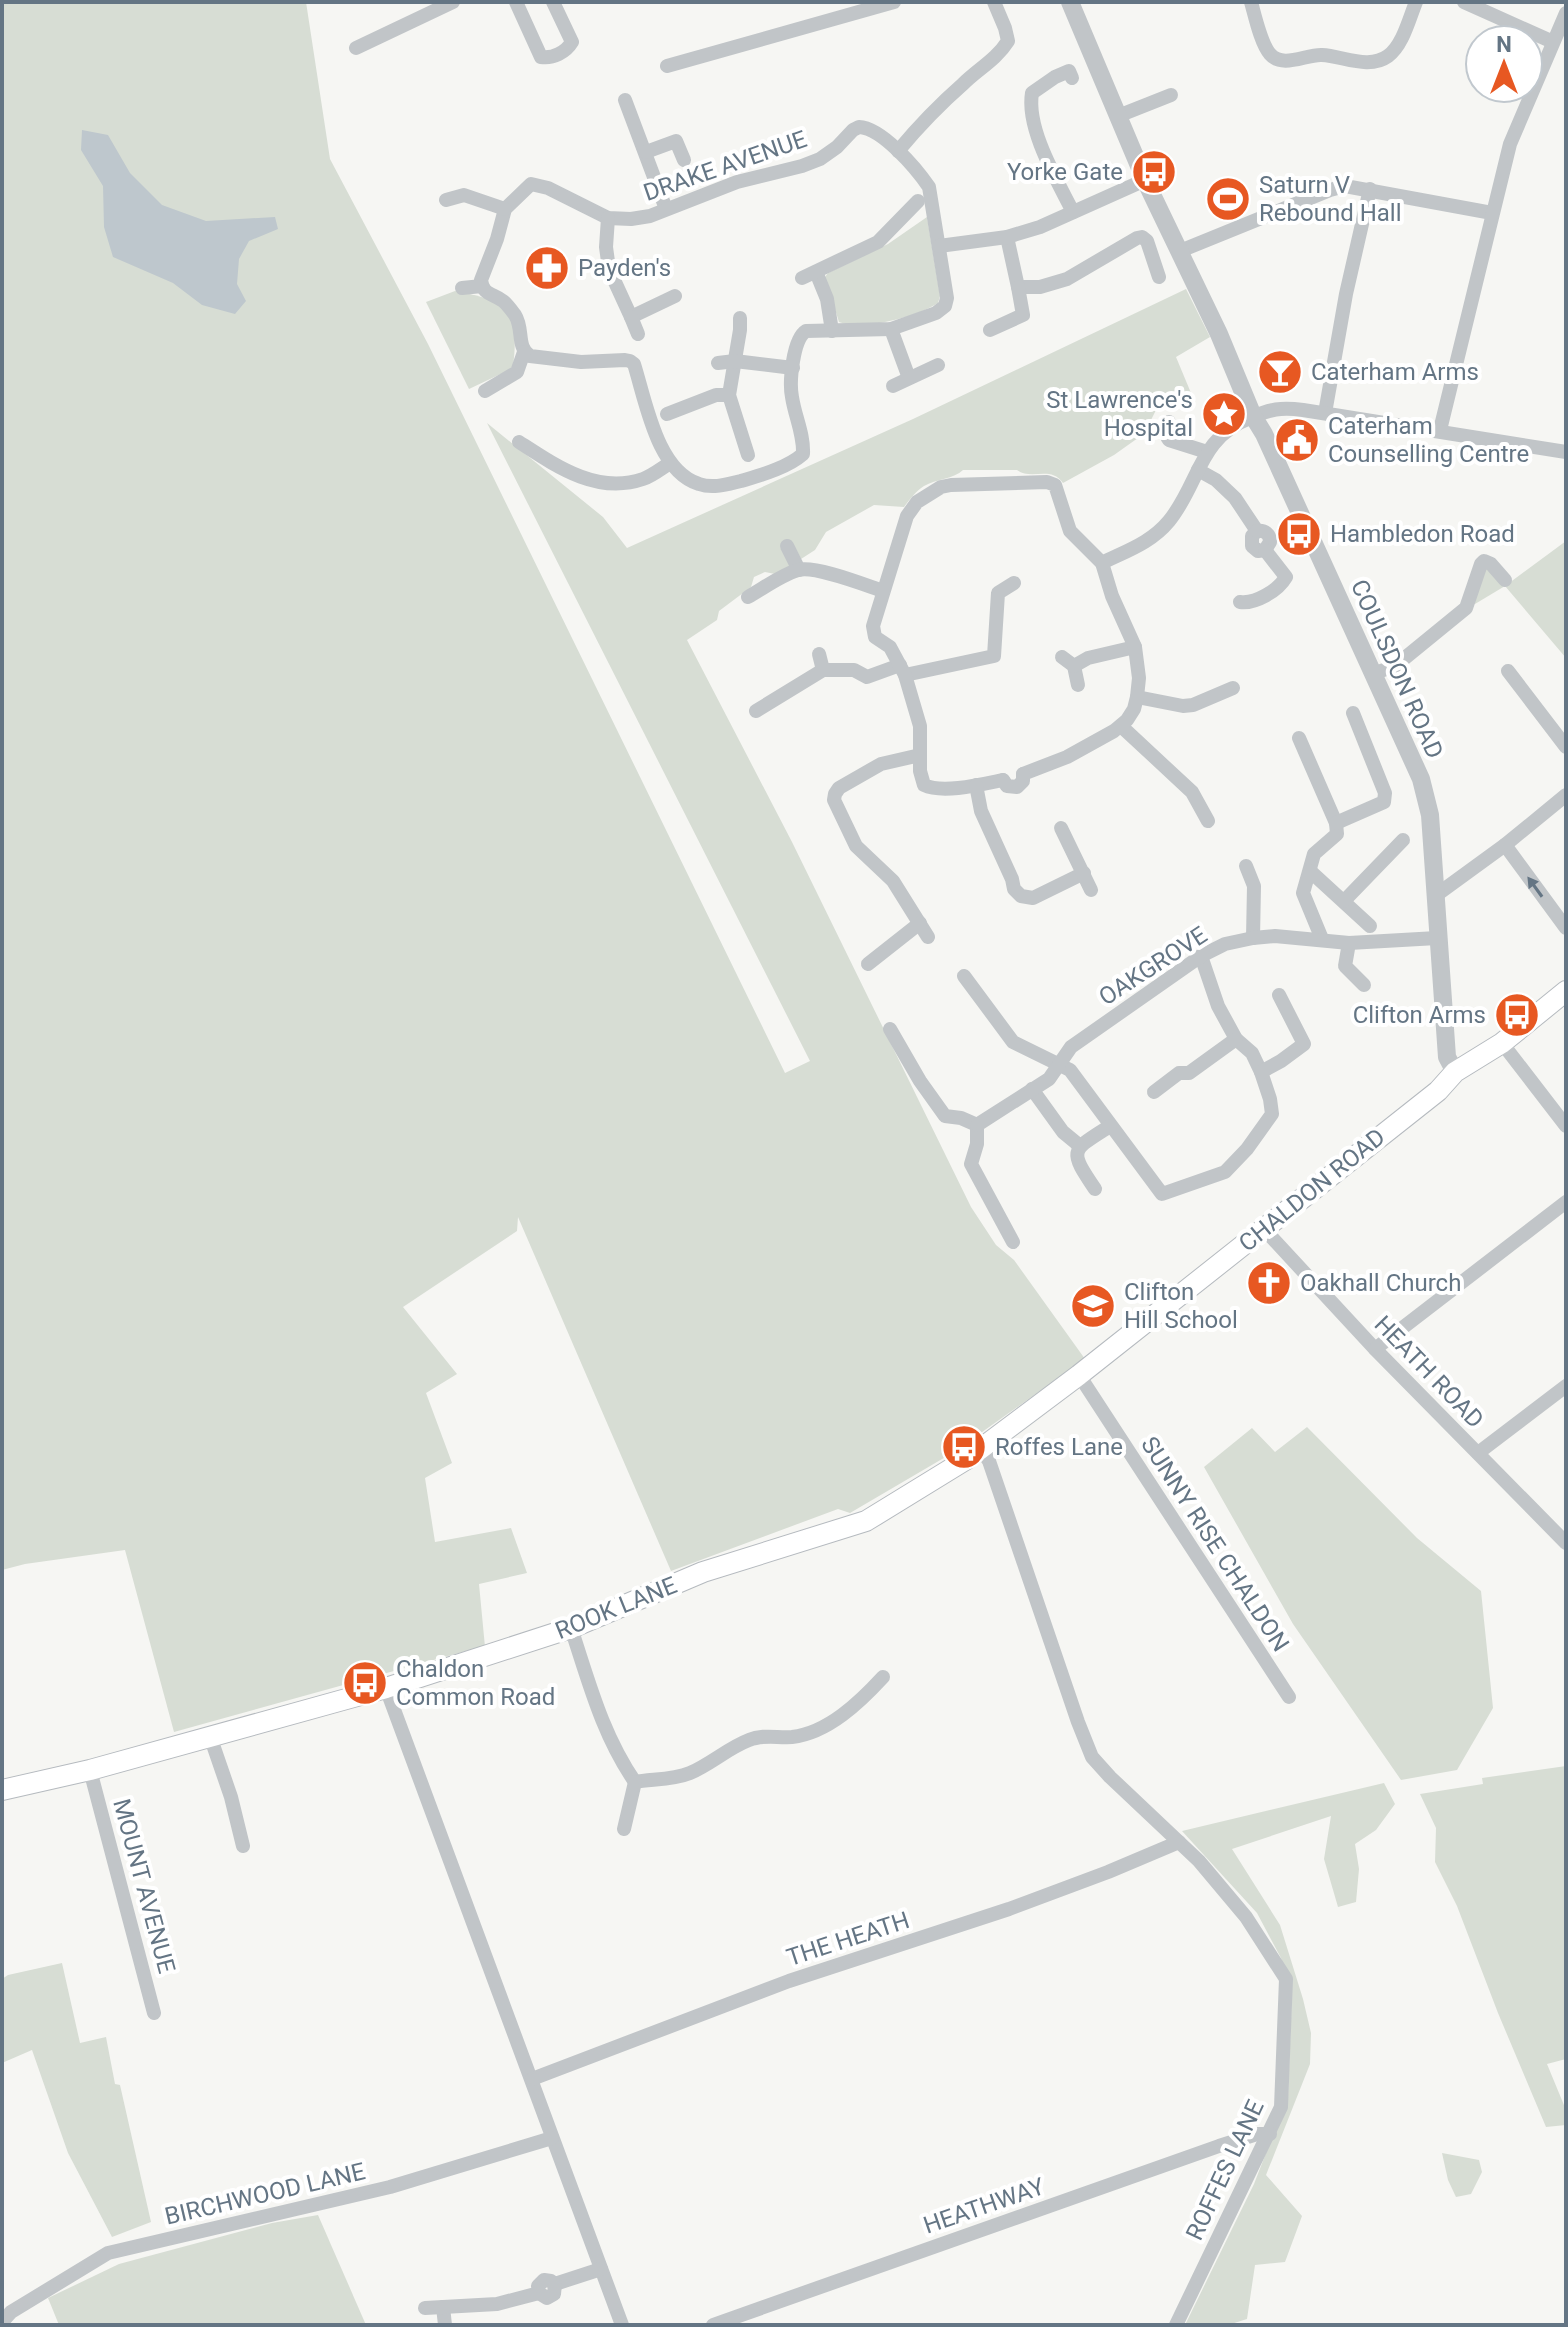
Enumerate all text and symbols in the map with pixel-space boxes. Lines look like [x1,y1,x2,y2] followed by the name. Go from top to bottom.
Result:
[1464,24,1544,104] north arrow
[1496,32,1512,57] text: N
[640,125,810,207] street label: DRAKE AVENUE
[1130,148,1178,196] bus stop icon: Yorke Gate
[1007,158,1123,186] place label: Yorke Gate
[1259,171,1402,227] place label: Saturn V Rebound Hall
[1204,175,1252,223] sports icon: Saturn V Rebound Hall
[523,244,571,292] pharmacy icon: Payden's
[578,254,671,282] place label: Payden's
[1256,348,1304,396] bar icon: Caterham Arms
[1311,358,1479,386] place label: Caterham Arms
[1046,386,1193,442] place label: St Lawrence's Hospital
[1200,390,1248,438] place icon: St Lawrence's Hospital
[1328,412,1529,468] place label: Caterham Counselling Centre
[1273,416,1321,464] public building icon: Caterham Counselling Centre
[1275,510,1323,558] bus stop icon: Hambledon Road
[1330,520,1515,548] place label: Hambledon Road
[1345,575,1449,763] street label: COULSDON ROAD
[1528,876,1544,897] one-way arrow
[1094,921,1212,1011] street label: OAKGROVE
[1493,991,1541,1039] bus stop icon: Clifton Arms
[1353,1001,1486,1029] place label: Clifton Arms
[1234,1123,1390,1257] street label: CHALDON ROAD
[1245,1259,1293,1307] church icon: Oakhall Church
[1300,1269,1461,1297] place label: Oakhall Church
[1124,1278,1238,1334] place label: Clifton Hill School
[1069,1282,1117,1330] school or university icon: Clifton Hill School
[1369,1310,1489,1434] street label: HEATH ROAD
[940,1423,988,1471] bus stop icon: Roffes Lane
[1135,1431,1295,1657] street label: SUNNY RISE CHALDON
[995,1433,1123,1461] place label: Roffes Lane
[551,1571,681,1645] street label: ROOK LANE
[396,1655,555,1711] place label: Chaldon Common Road
[341,1659,389,1707] bus stop icon: Chaldon Common Road
[107,1796,181,1976] street label: MOUNT AVENUE
[783,1906,913,1972] street label: THE HEATH
[1180,2096,1270,2244] street label: ROFFES LANE
[162,2157,368,2231] street label: BIRCHWOOD LANE
[920,2172,1049,2240] street label: HEATHWAY

